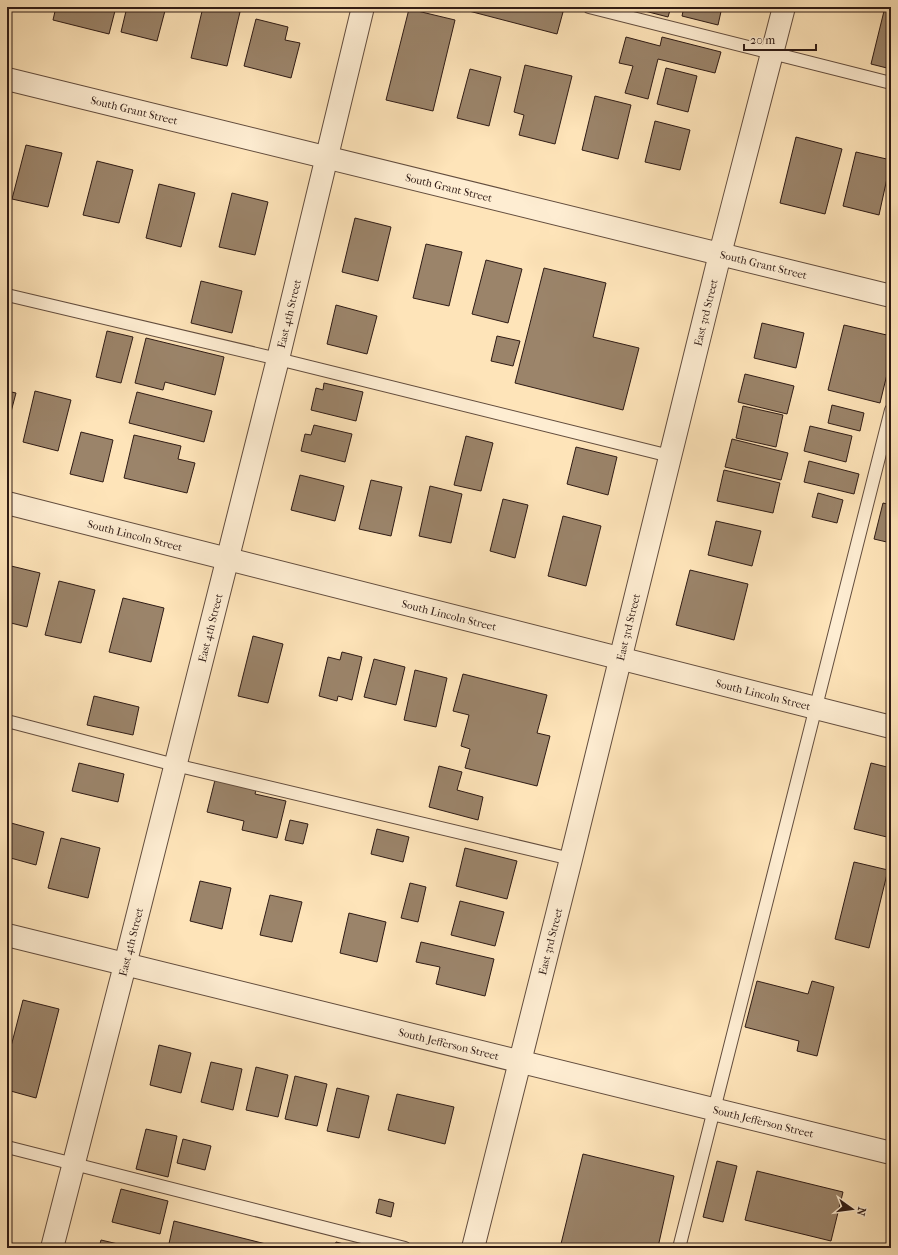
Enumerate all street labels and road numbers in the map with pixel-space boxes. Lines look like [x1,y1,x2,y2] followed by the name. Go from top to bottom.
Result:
[89,94,179,128] street label: South Grant Street
[404,171,494,205] street label: South Grant Street
[719,248,808,282] street label: South Grant Street
[275,278,304,349] street label: East 4th Street
[692,278,721,348] street label: East 3rd Street
[86,518,184,554] street label: South Lincoln Street
[196,592,226,664] street label: East 4th Street
[614,592,643,662] street label: East 3rd Street
[400,597,498,634] street label: South Lincoln Street
[714,677,812,713] street label: South Lincoln Street
[116,906,146,978] street label: East 4th Street
[536,907,565,977] street label: East 3rd Street
[397,1026,500,1063] street label: South Jefferson Street
[712,1103,815,1141] street label: South Jefferson Street

